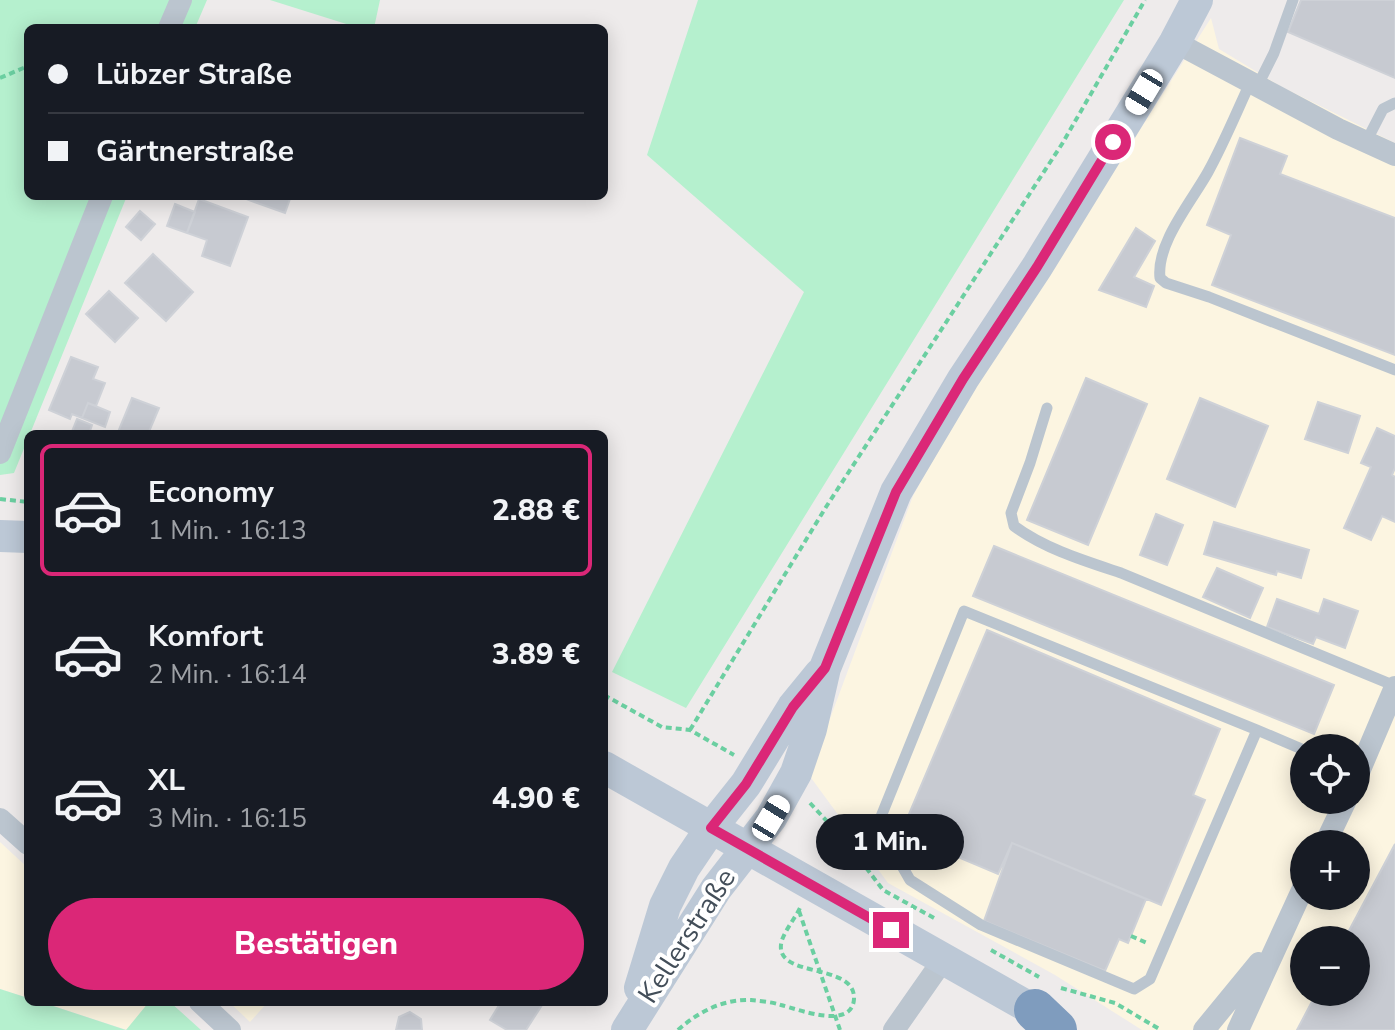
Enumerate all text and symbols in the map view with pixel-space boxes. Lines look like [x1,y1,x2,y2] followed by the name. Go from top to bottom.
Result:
[96,54,292,95] text: Lübzer Straße
[1121,65,1167,119] car
[1095,124,1131,160] route start
[96,131,294,172] text: Gärtnerstraße
[148,472,274,513] text: Economy
[52,474,124,546] icon: car
[492,490,580,531] text: 2.88 €
[148,513,307,548] text: 1 Min. · 16:13
[148,616,263,657] text: Komfort
[52,618,124,690] icon: car
[492,634,580,675] text: 3.89 €
[148,657,307,692] text: 2 Min. · 16:14
[1290,734,1370,1006] map controls
[1290,734,1370,814] button: locate
[148,760,185,801] text: XL
[52,762,124,834] icon: car
[492,778,580,819] text: 4.90 €
[748,791,794,845] car
[148,801,307,836] text: 3 Min. · 16:15
[817,814,965,870] callout: 1 Min.
[853,824,927,859] text: 1 Min.
[1290,830,1370,910] button: +
[629,861,745,1011] street label: Kellerstraße
[48,898,584,990] button: Bestätigen
[873,912,909,948] route end
[1290,926,1370,1006] button: −

